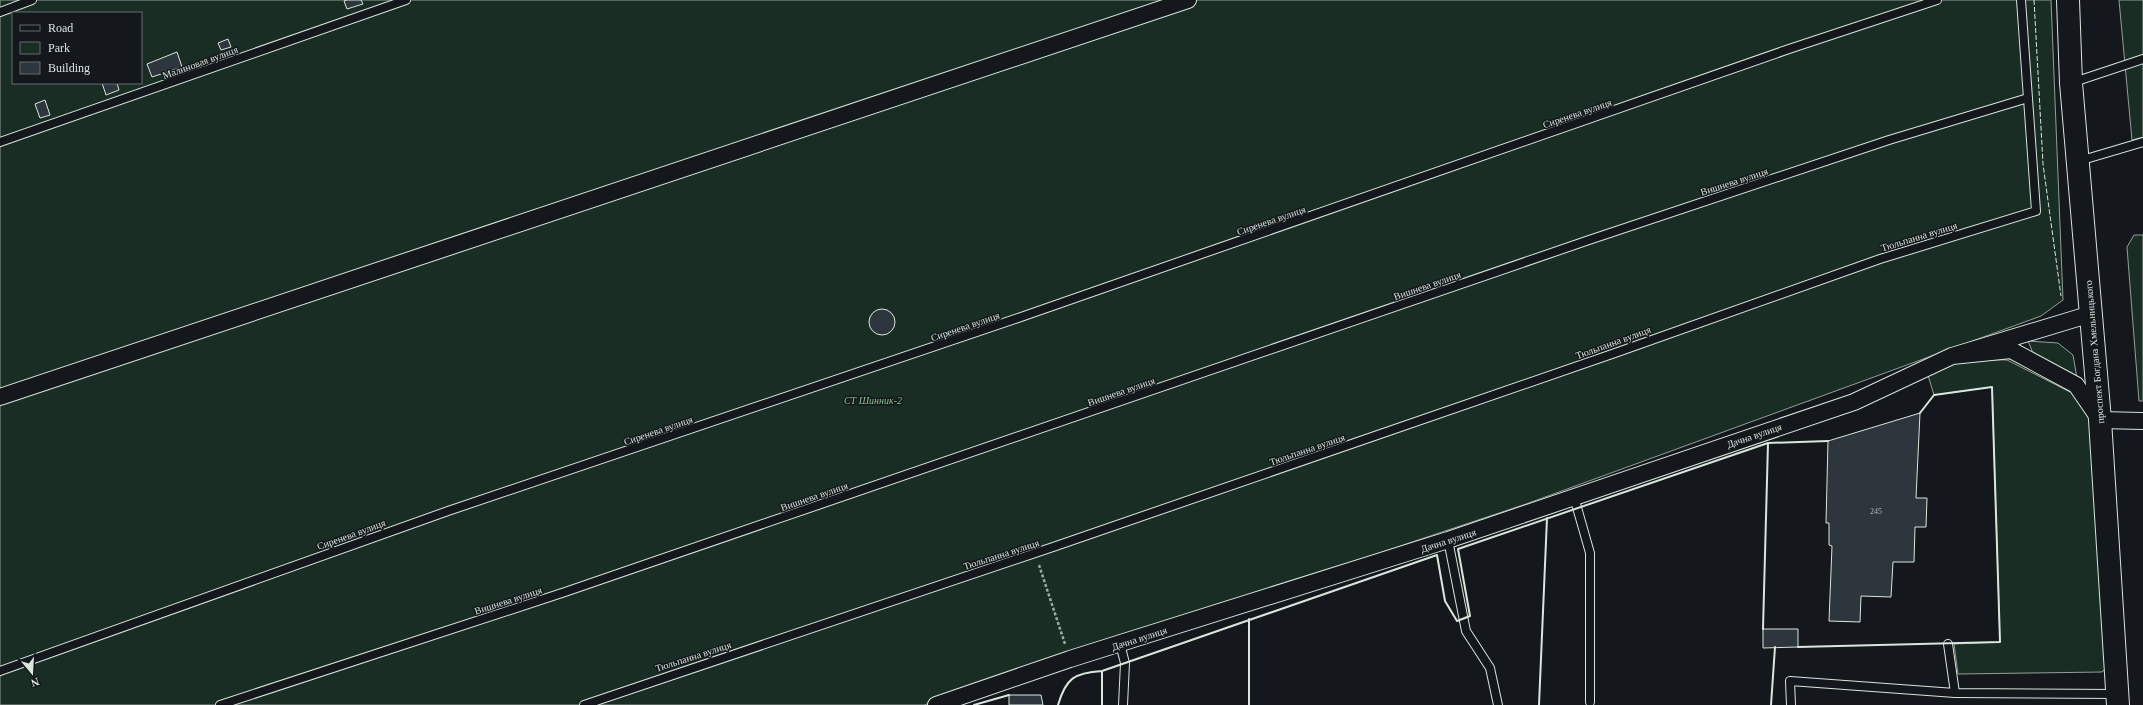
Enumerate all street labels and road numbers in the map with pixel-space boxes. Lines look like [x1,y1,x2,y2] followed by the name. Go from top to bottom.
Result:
[161,44,240,81] street label: Малиновая вулиця
[1541,96,1613,130] street label: Сиренева вулиця
[1699,165,1770,198] street label: Вишнева вулиця
[1235,203,1307,237] street label: Сиренева вулиця
[1880,220,1959,253] street label: Тюльпанна вулиця
[1392,269,1463,302] street label: Вишнева вулиця
[2083,280,2106,424] street label: проспект Богдана Хмельницького
[929,309,1001,343] street label: Сиренева вулиця
[1574,324,1653,361] street label: Тюльпанна вулиця
[1086,375,1157,408] street label: Вишнева вулиця
[622,413,694,447] street label: Сиренева вулиця
[1725,421,1783,450] street label: Дачна вулиця
[1268,431,1347,468] street label: Тюльпанна вулиця
[779,480,850,513] street label: Вишнева вулиця
[315,517,387,552] street label: Сиренева вулиця
[1419,526,1478,555] street label: Дачна вулиця
[962,537,1041,572] street label: Тюльпанна вулиця
[473,584,544,617] street label: Вишнева вулиця
[1110,624,1169,653] street label: Дачна вулиця
[654,639,733,674] street label: Тюльпанна вулиця

